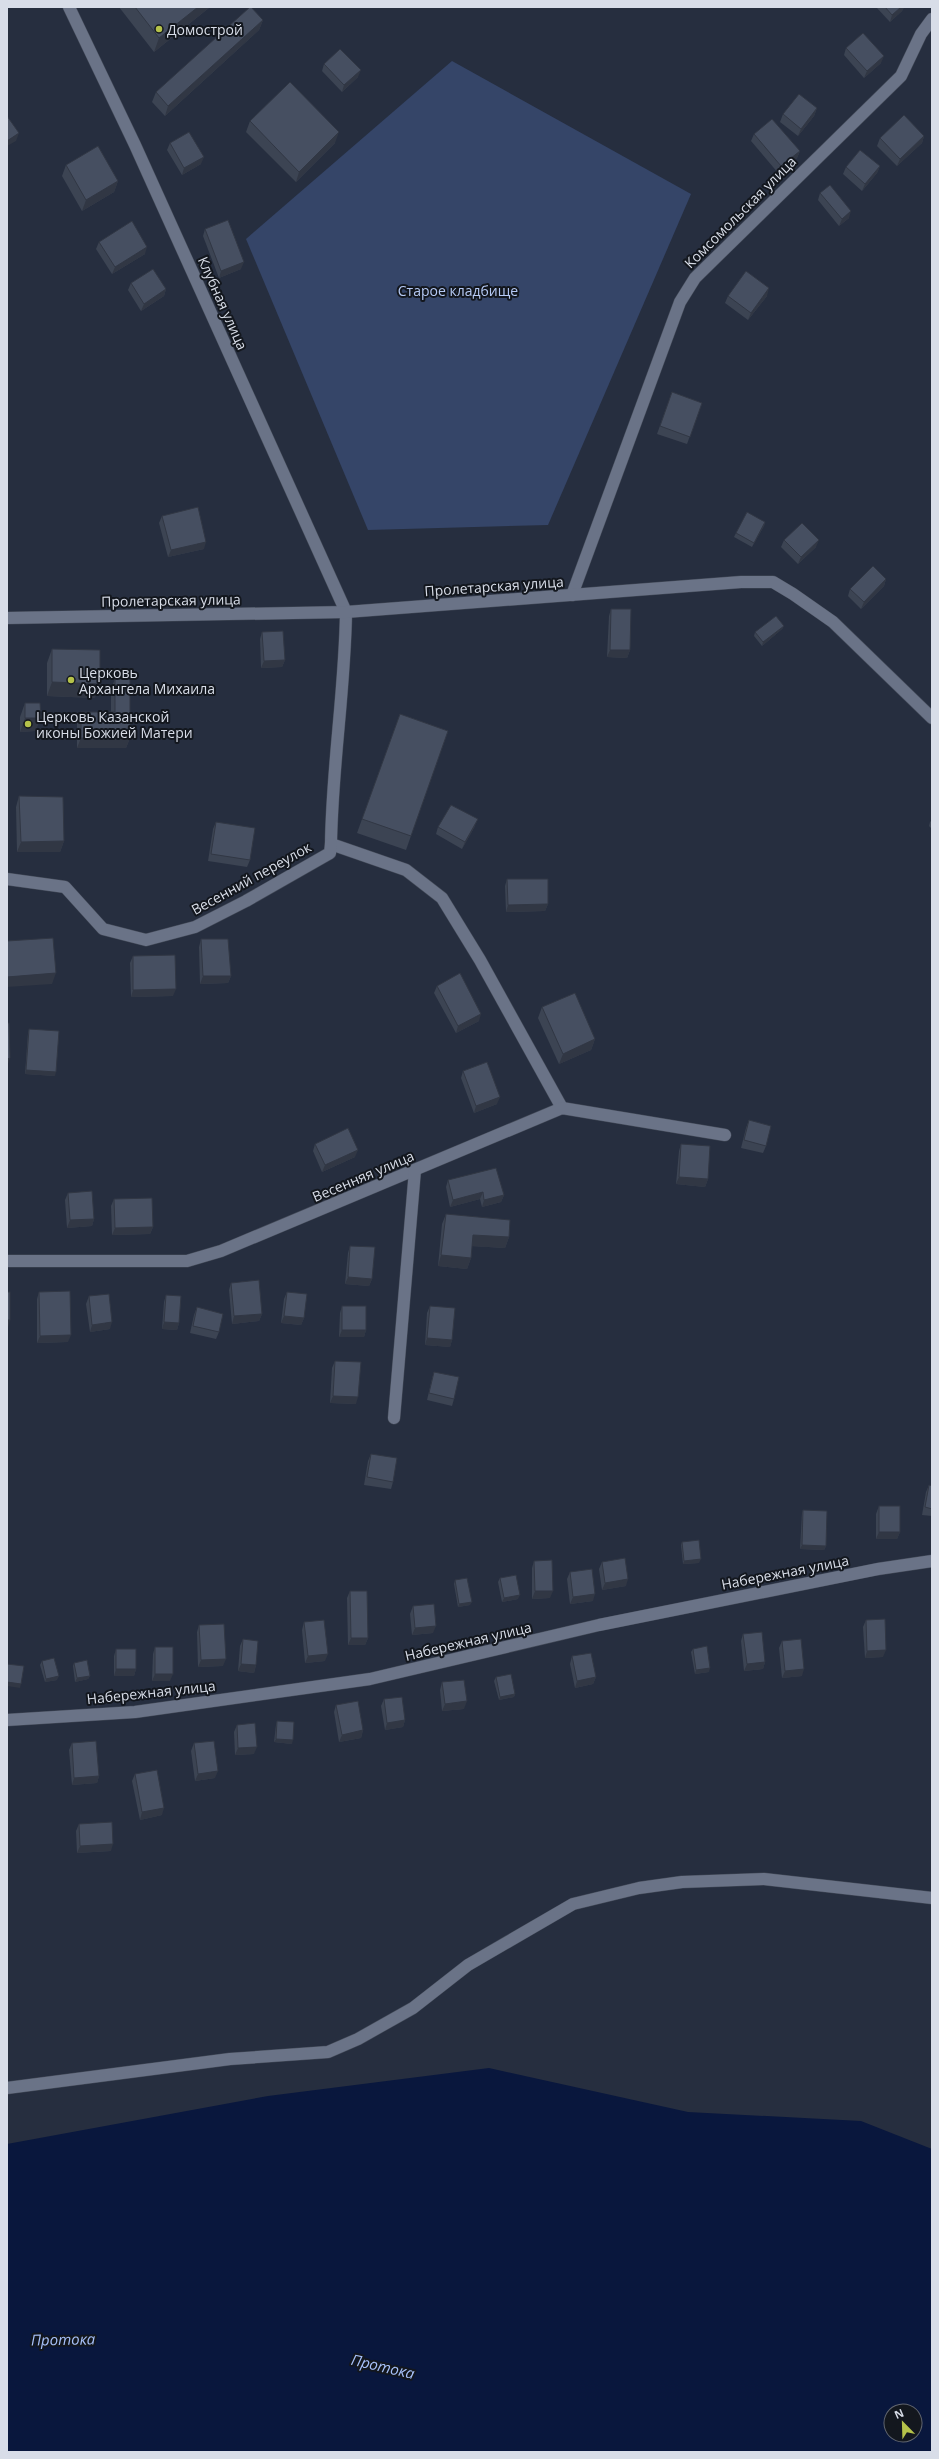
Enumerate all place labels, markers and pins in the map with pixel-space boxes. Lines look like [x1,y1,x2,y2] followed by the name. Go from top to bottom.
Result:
[167,20,243,39] place label: Домострой
[154,24,164,34] marker: Домострой
[79,663,215,698] place label: Церковь Архангела Михаила
[66,675,76,685] marker: Церковь Архангела Михаила
[36,707,193,742] place label: Церковь Казанской иконы Божией Матери
[23,719,33,729] marker: Церковь Казанской иконы Божией Матери

